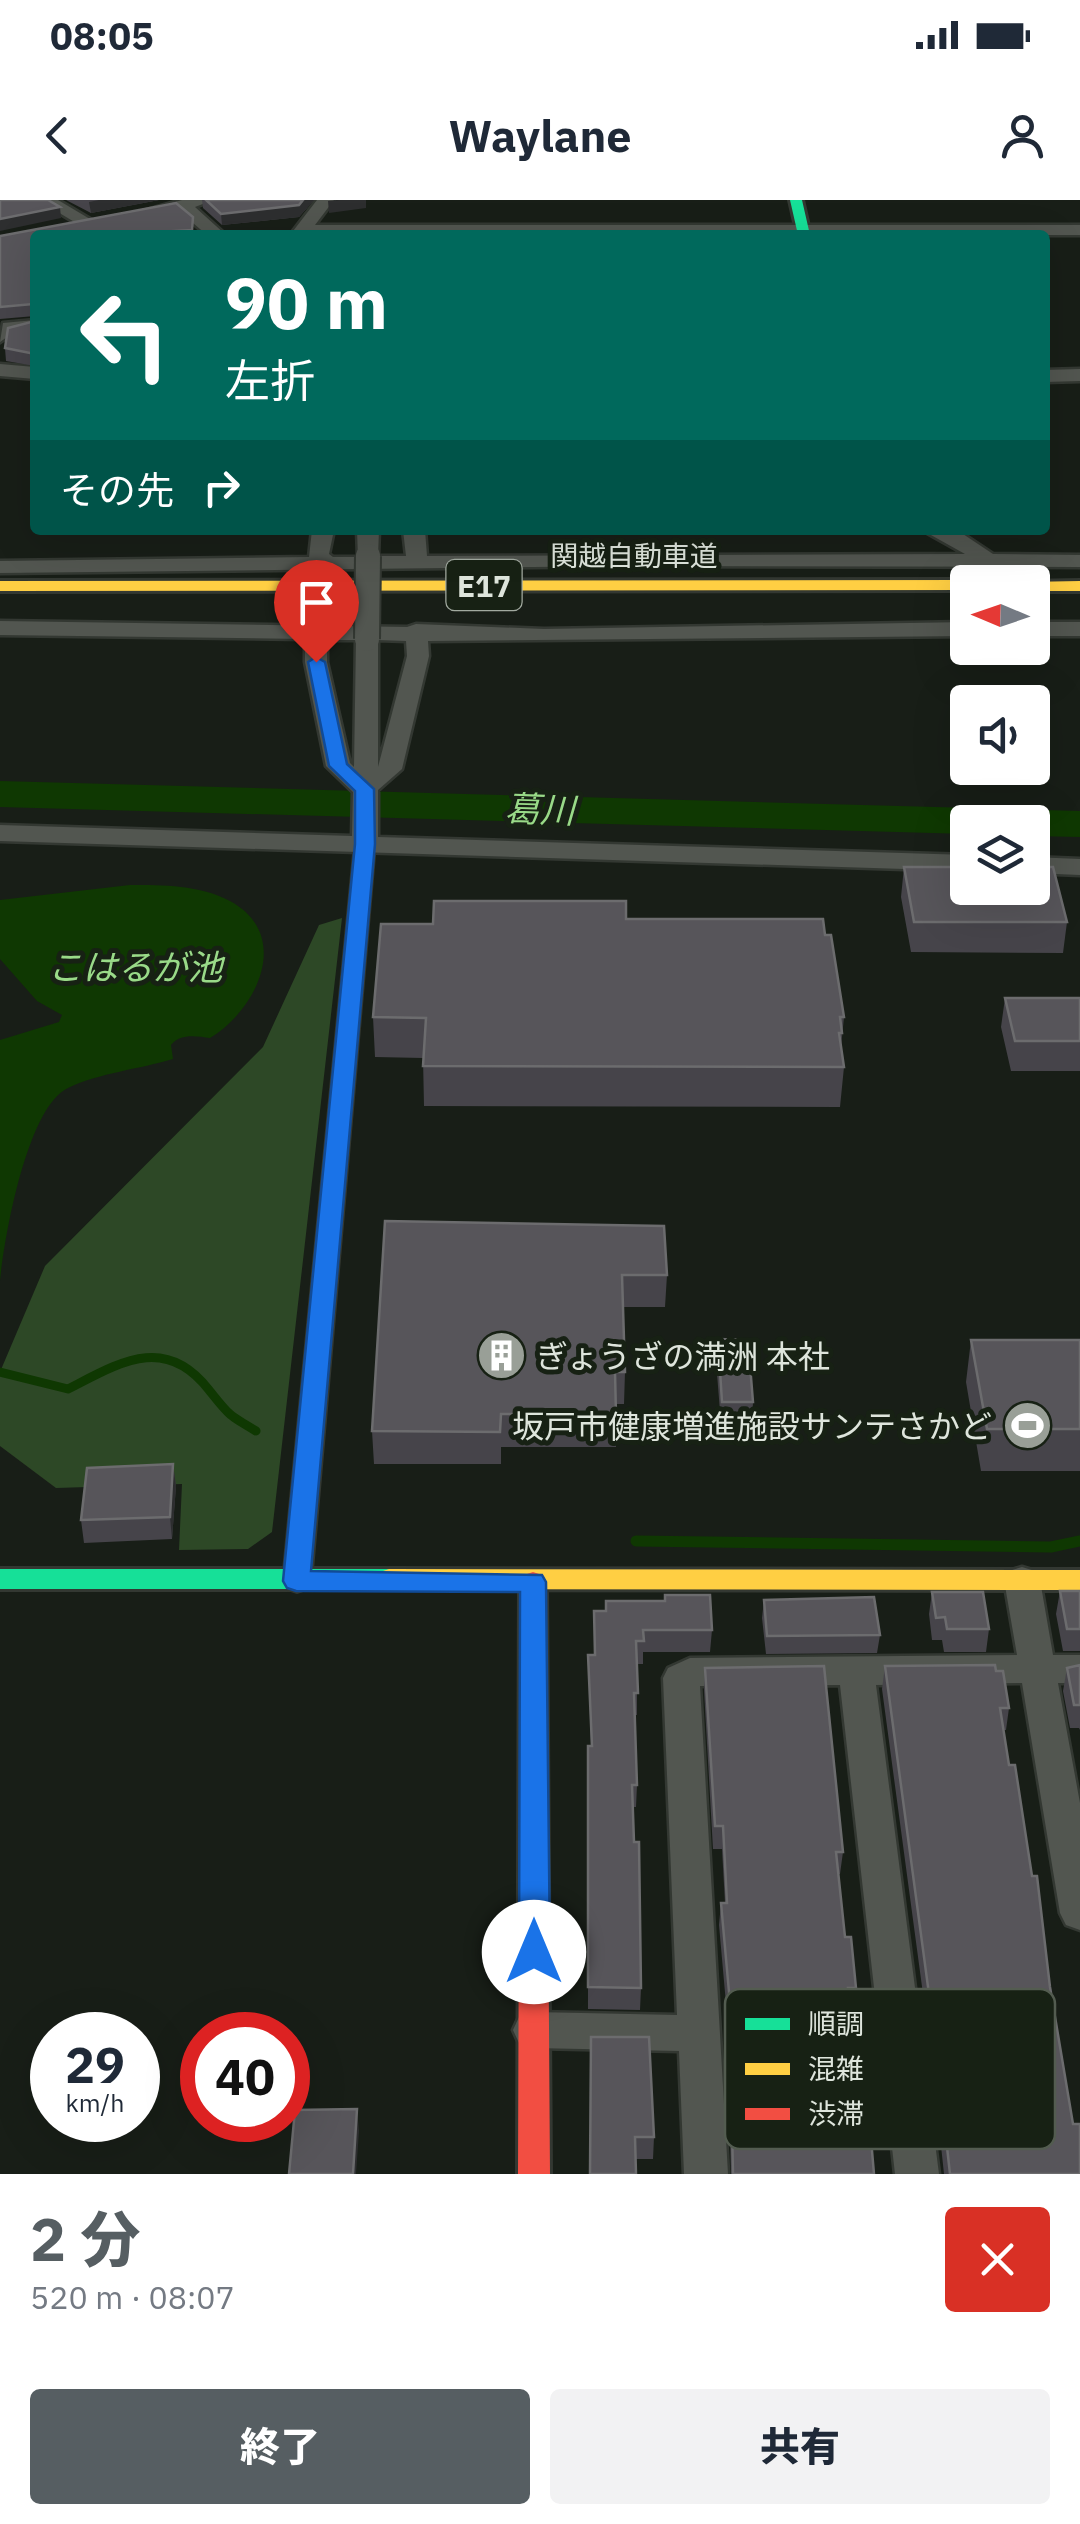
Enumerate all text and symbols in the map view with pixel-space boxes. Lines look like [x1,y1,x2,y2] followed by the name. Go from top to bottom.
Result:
[50,11,154,60] text: 08:05
[448,106,632,164] text: Waylane
[30,108,85,163] icon: back
[995,108,1050,163] icon: person
[225,257,388,348] text: 90 m
[60,270,190,400] icon: left
[225,351,315,409] text: 左折
[194,460,249,515] icon: right
[60,465,174,514] text: その先
[550,537,718,574] street label: 関越自動車道
[274,560,359,663] pin
[446,560,522,610] road number: E17
[950,565,1050,665] north arrow
[950,565,1050,905] map controls
[289,575,344,630] icon: arrive
[950,685,1050,785] button: sound
[504,785,580,833] water label: 葛川
[950,805,1050,905] button: layers
[47,944,225,990] water label: こはるが池
[475,1330,527,1382] building icon: ぎょうざの満洲 本社
[536,1335,830,1377] place label: ぎょうざの満洲 本社
[1001,1400,1053,1452] sports icon: 坂戸市健康増進施設サンテさかど
[512,1405,992,1447] place label: 坂戸市健康増進施設サンテさかど
[482,1900,586,2004] position arrow
[725,1989,1055,2149] legend
[808,2005,864,2042] text: 順調
[180,2012,310,2142] speed limit sign: 40
[65,2032,125,2097] text: 29
[808,2050,864,2087] text: 混雑
[66,2086,124,2119] text: km/h
[808,2095,864,2132] text: 渋滞
[30,2199,140,2278] text: 2 分
[945,2207,1050,2312] button: close
[30,2276,235,2318] text: 520 m · 08:07
[30,2389,530,2504] button: 終了
[550,2389,1050,2504] button: 共有

